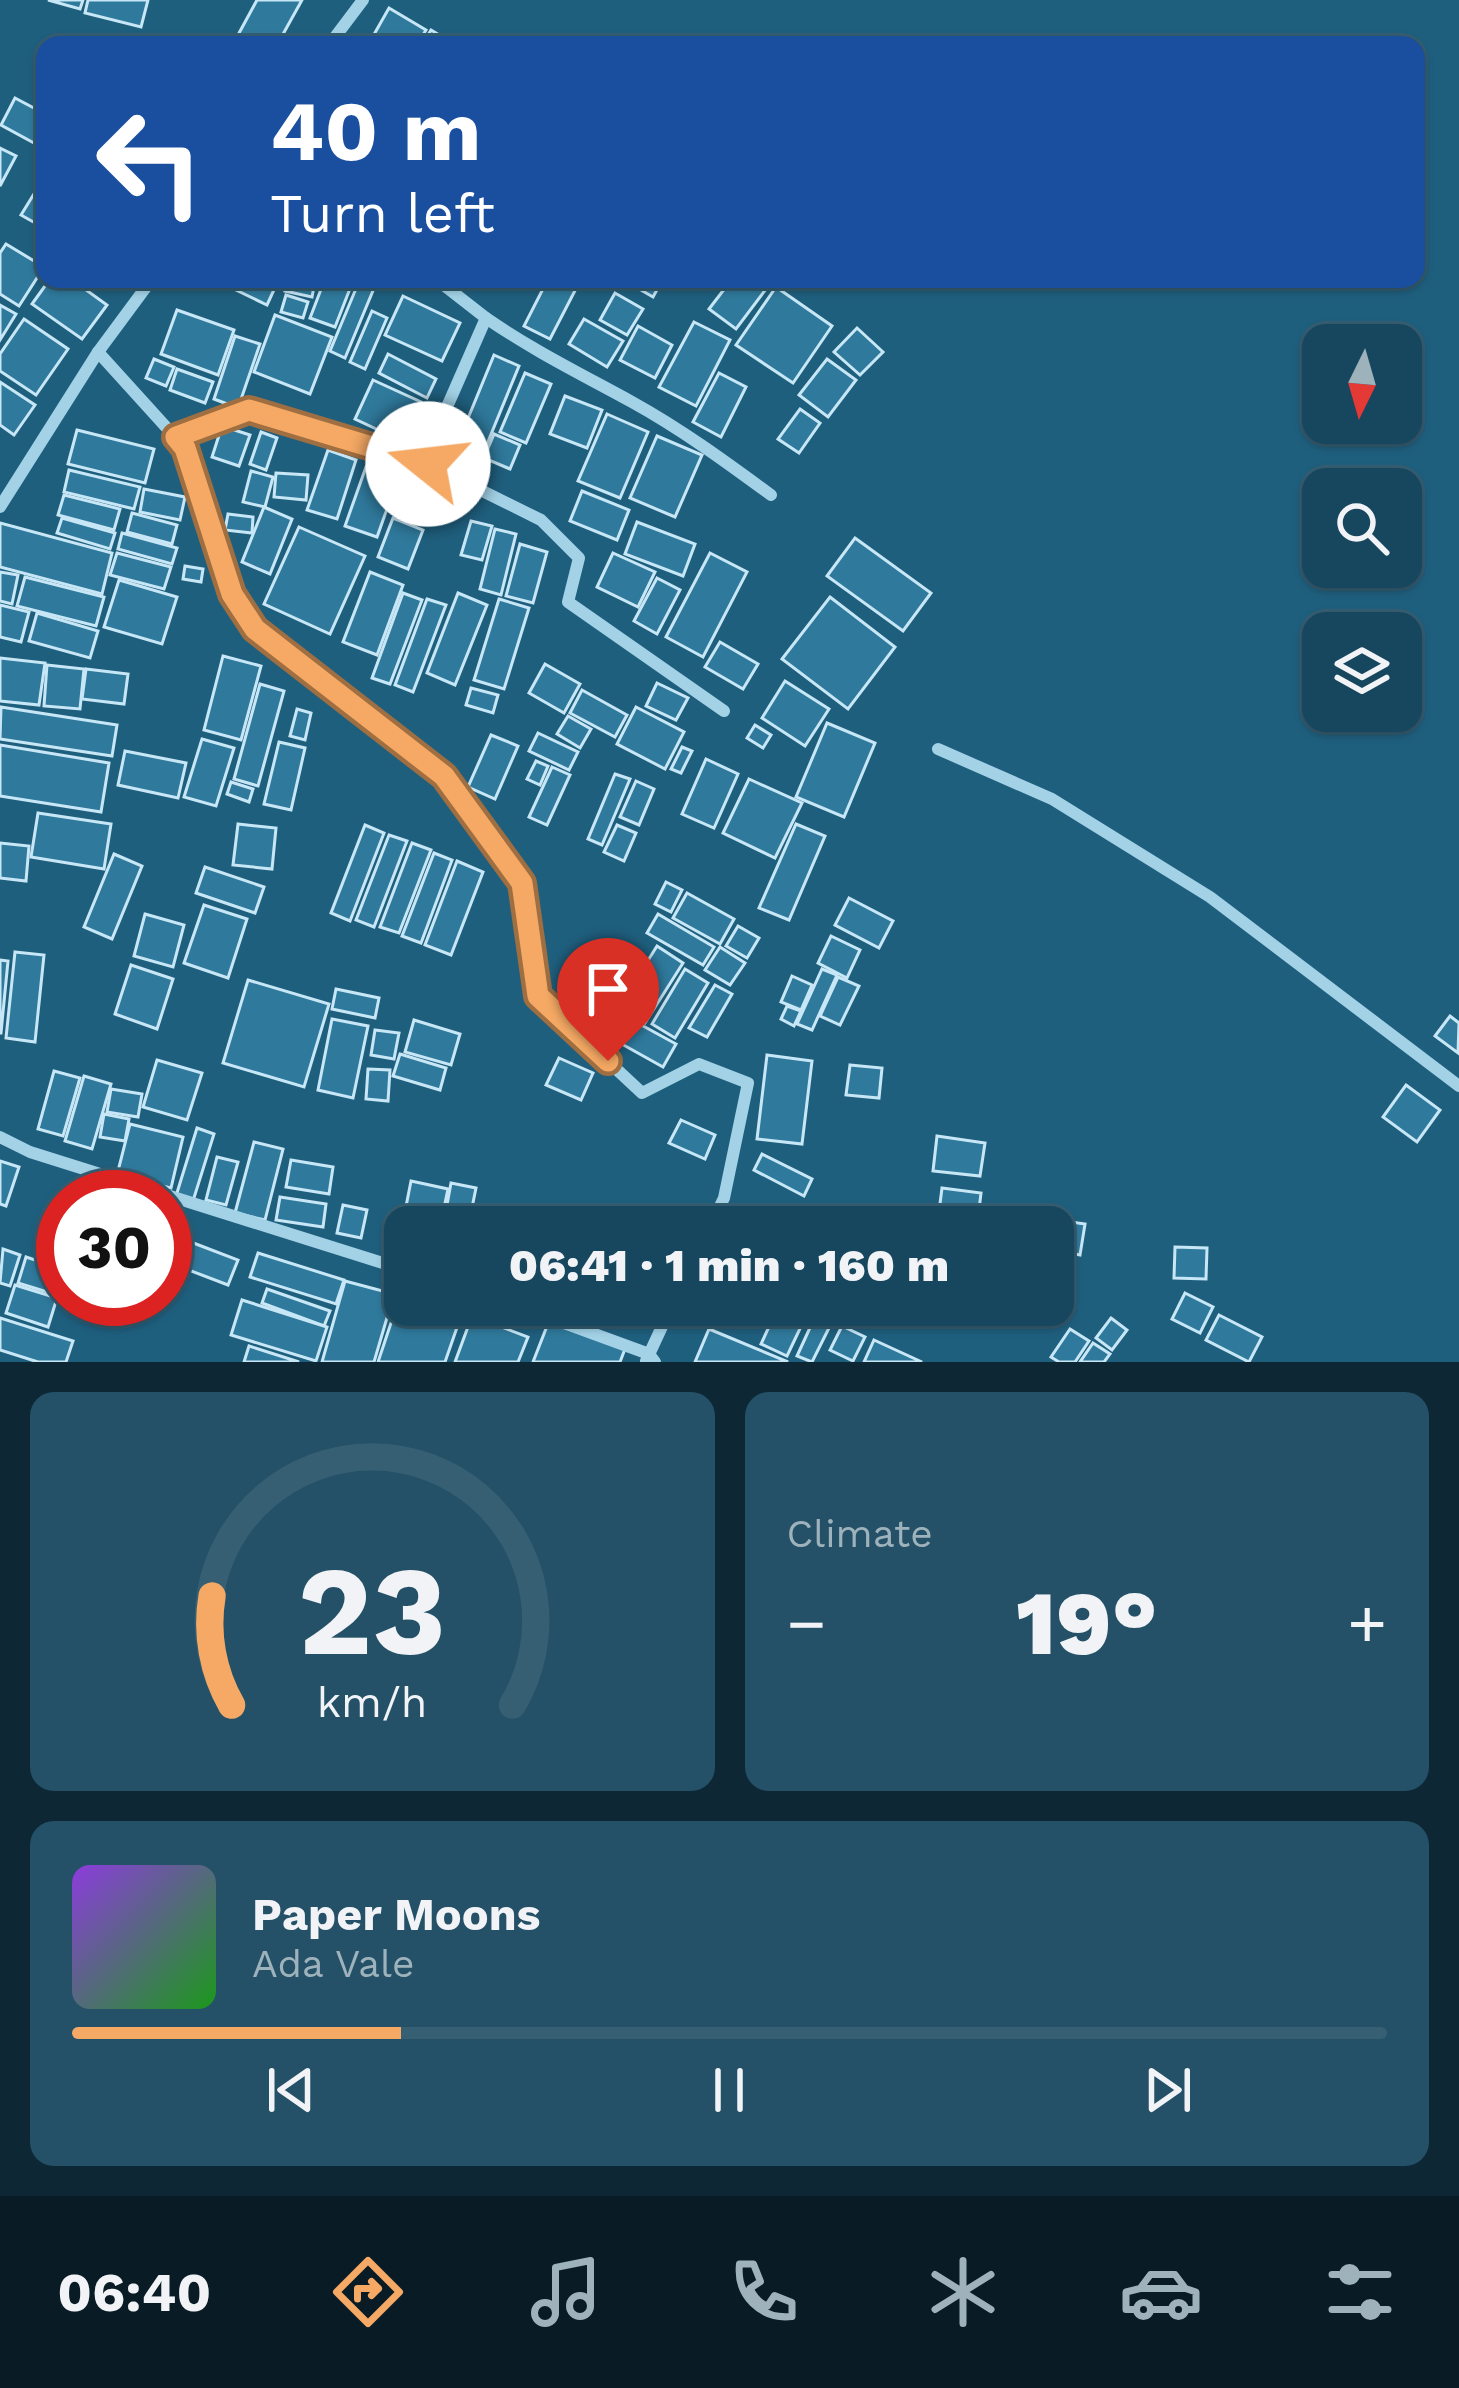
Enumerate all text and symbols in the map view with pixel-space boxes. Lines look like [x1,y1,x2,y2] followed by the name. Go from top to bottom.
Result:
[270,82,481,180] text: 40 m
[72,84,228,240] icon: left
[270,182,495,245] text: Turn left
[1302,324,1422,444] north arrow
[1302,324,1422,732] map controls
[365,401,491,527] position arrow
[1302,468,1422,588] button: search
[1302,612,1422,732] button: layers
[557,938,659,1061] pin
[575,956,641,1022] icon: arrive
[36,1170,192,1326] speed limit sign: 30
[509,1239,949,1292] text: 06:41 · 1 min · 160 m
[787,1511,933,1556] text: Climate
[298,1538,446,1684] text: 23
[1016,1570,1157,1676] text: 19°
[787,1585,826,1662] text: −
[1347,1585,1387,1662] text: +
[317,1676,427,1726] text: km/h
[252,1888,541,1941] text: Paper Moons
[252,1941,414,1986] text: Ada Vale
[258,2057,324,2123] icon: previous
[696,2057,762,2123] icon: pause
[1135,2057,1201,2123] icon: next
[326,2250,410,2334] icon: directions
[524,2250,608,2334] icon: music
[722,2250,806,2334] icon: phone
[921,2250,1005,2334] icon: climate
[1119,2250,1203,2334] icon: car
[1318,2250,1402,2334] icon: filters
[57,2261,211,2324] text: 06:40

